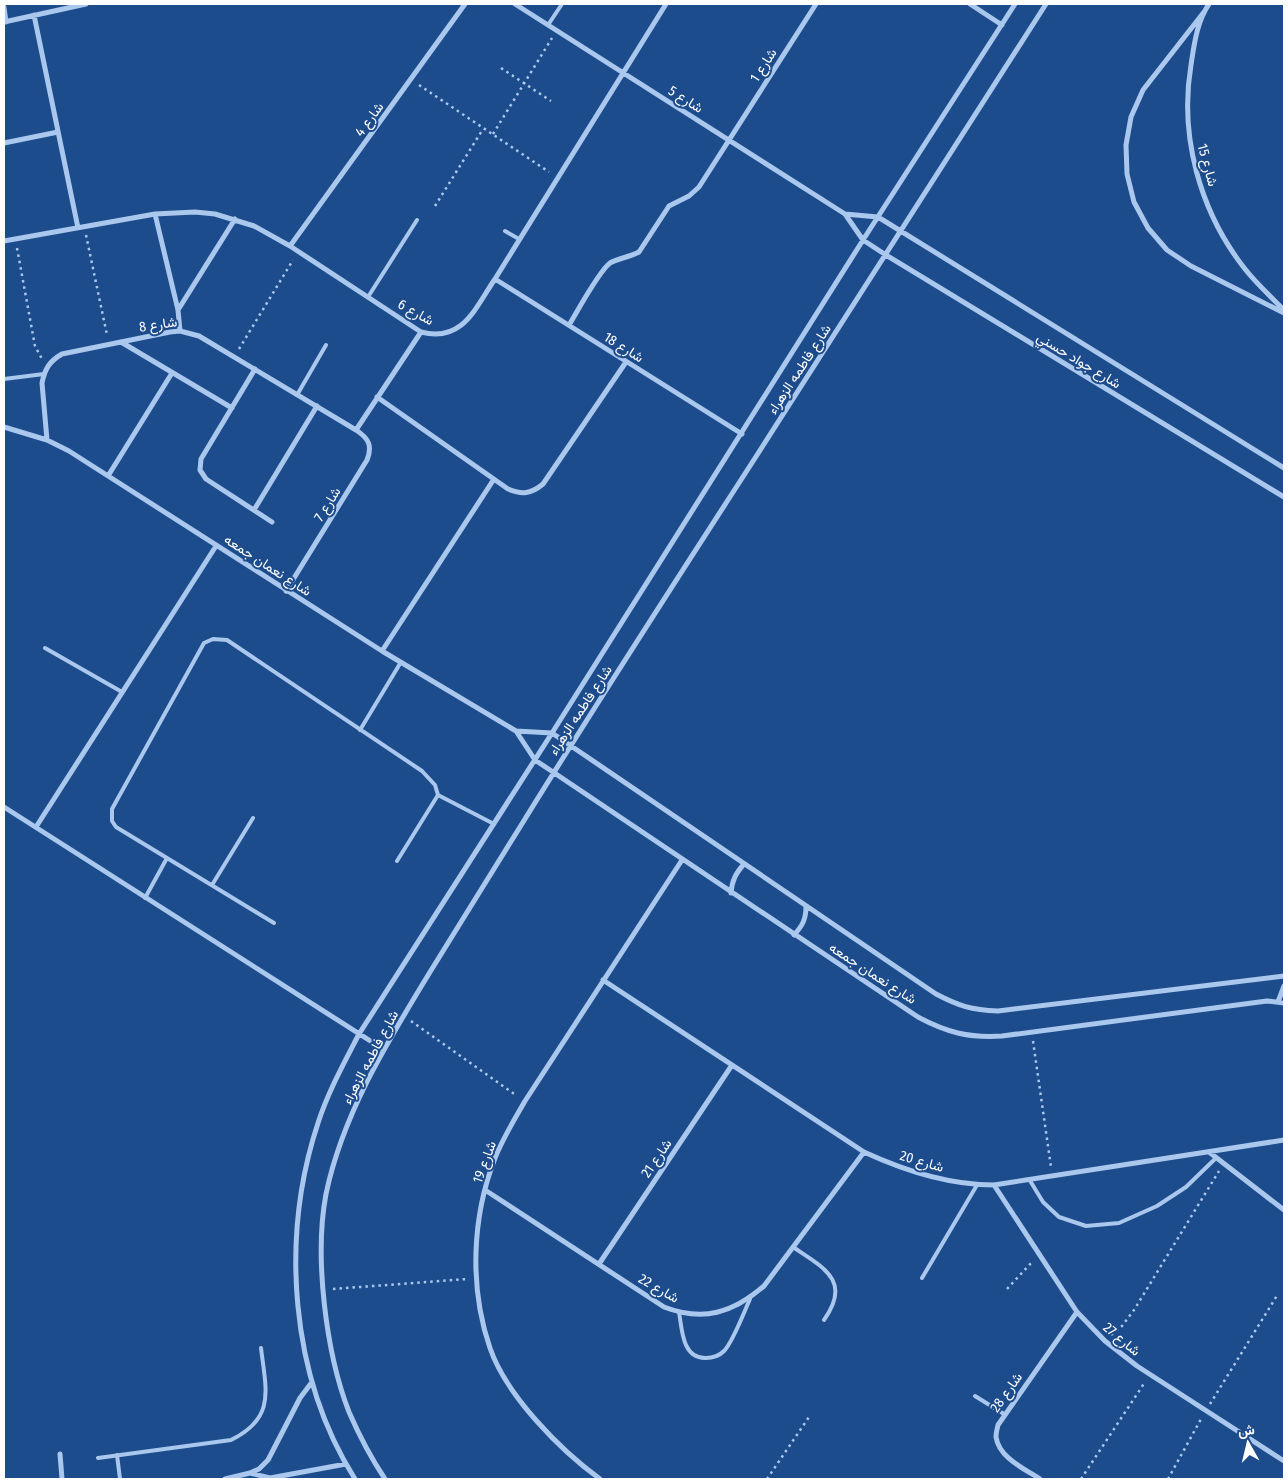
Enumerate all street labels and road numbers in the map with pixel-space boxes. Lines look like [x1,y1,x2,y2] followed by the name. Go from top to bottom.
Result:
[746,45,782,86] street label: شارع 1
[664,82,706,118] street label: شارع 5
[351,99,389,141] street label: شارع 4
[1192,142,1221,189] street label: شارع 15
[394,296,437,331] street label: شارع 6
[138,313,179,338] street label: شارع 8
[764,321,837,419] street label: شارع فاطمه الزهراء
[600,329,647,368] street label: شارع 18
[1032,329,1124,395] street label: شارع جواد حسني
[310,484,346,526] street label: شارع 7
[220,531,315,602] street label: شارع نعمان جمعه
[545,662,618,760] street label: شارع فاطمه الزهراء
[825,939,920,1010] street label: شارع نعمان جمعه
[339,1007,404,1108] street label: شارع فاطمه الزهراء
[637,1136,677,1182] street label: شارع 21
[469,1139,502,1186] street label: شارع 19
[897,1147,946,1178] street label: شارع 20
[635,1270,682,1308] street label: شارع 22
[1098,1319,1144,1361] street label: شارع 27
[987,1369,1028,1417] street label: شارع 28

